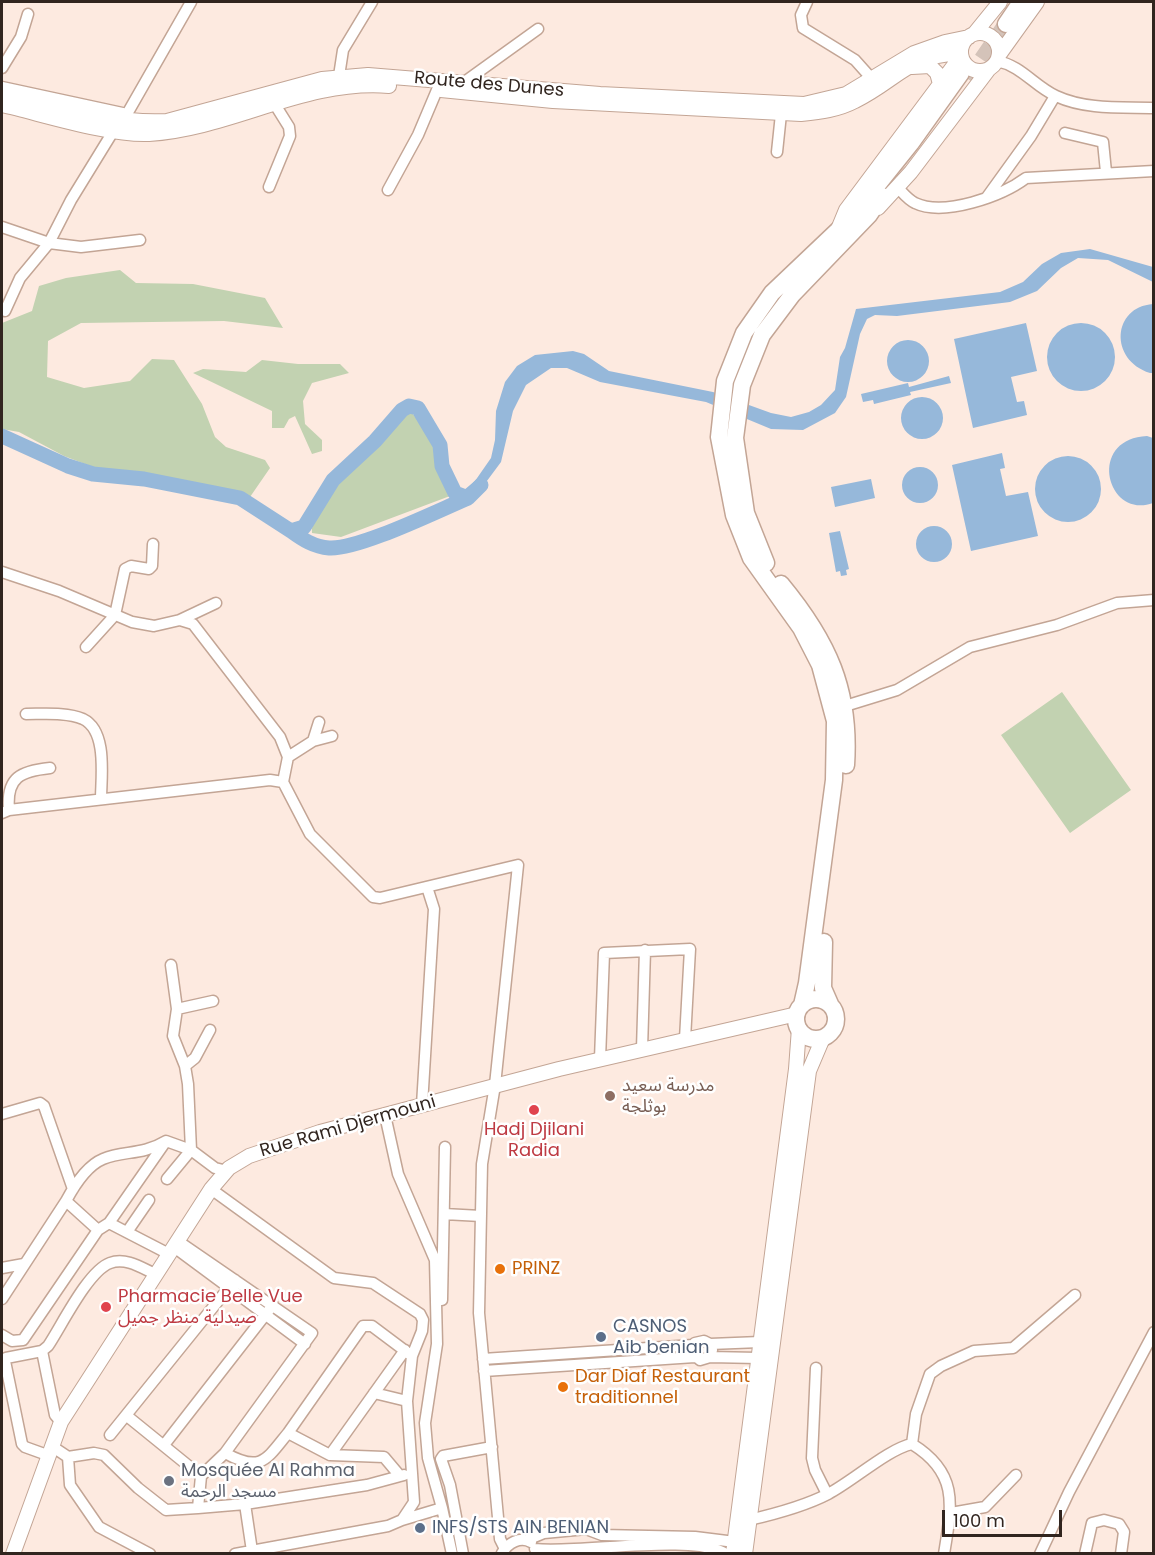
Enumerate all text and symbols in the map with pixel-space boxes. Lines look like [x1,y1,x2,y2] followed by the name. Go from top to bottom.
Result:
[413,68,565,102] street label: Route des Dunes
[622,1075,715,1118] place label: مدرسة سعيد بوثلجة
[603,1089,617,1103] marker: مدرسة سعيد بوثلجة
[258,1092,438,1162] street label: Rue Rami Djermouni
[527,1103,541,1117] marker: Hadj Djilani Radia
[484,1119,584,1162] place label: Hadj Djilani Radia
[512,1258,560,1280] place label: PRINZ
[493,1262,507,1276] marker: PRINZ
[118,1286,303,1328] place label: Pharmacie Belle Vue صيدلية منظر جميل
[99,1300,113,1314] marker: Pharmacie Belle Vue صيدلية منظر جميل
[613,1316,709,1358] place label: CASNOS Aib benian
[594,1330,608,1344] marker: CASNOS Aib benian
[575,1366,750,1408] place label: Dar Diaf Restaurant traditionnel
[556,1380,570,1394] marker: Dar Diaf Restaurant traditionnel
[181,1460,355,1502] place label: Mosquée Al Rahma مسجد الرحمة
[162,1474,176,1488] marker: Mosquée Al Rahma مسجد الرحمة
[945,1498,1065,1536] scale bar
[953,1508,1005,1533] text: 100 m
[432,1517,609,1539] place label: INFS/STS AIN BENIAN
[413,1521,427,1535] marker: INFS/STS AIN BENIAN

